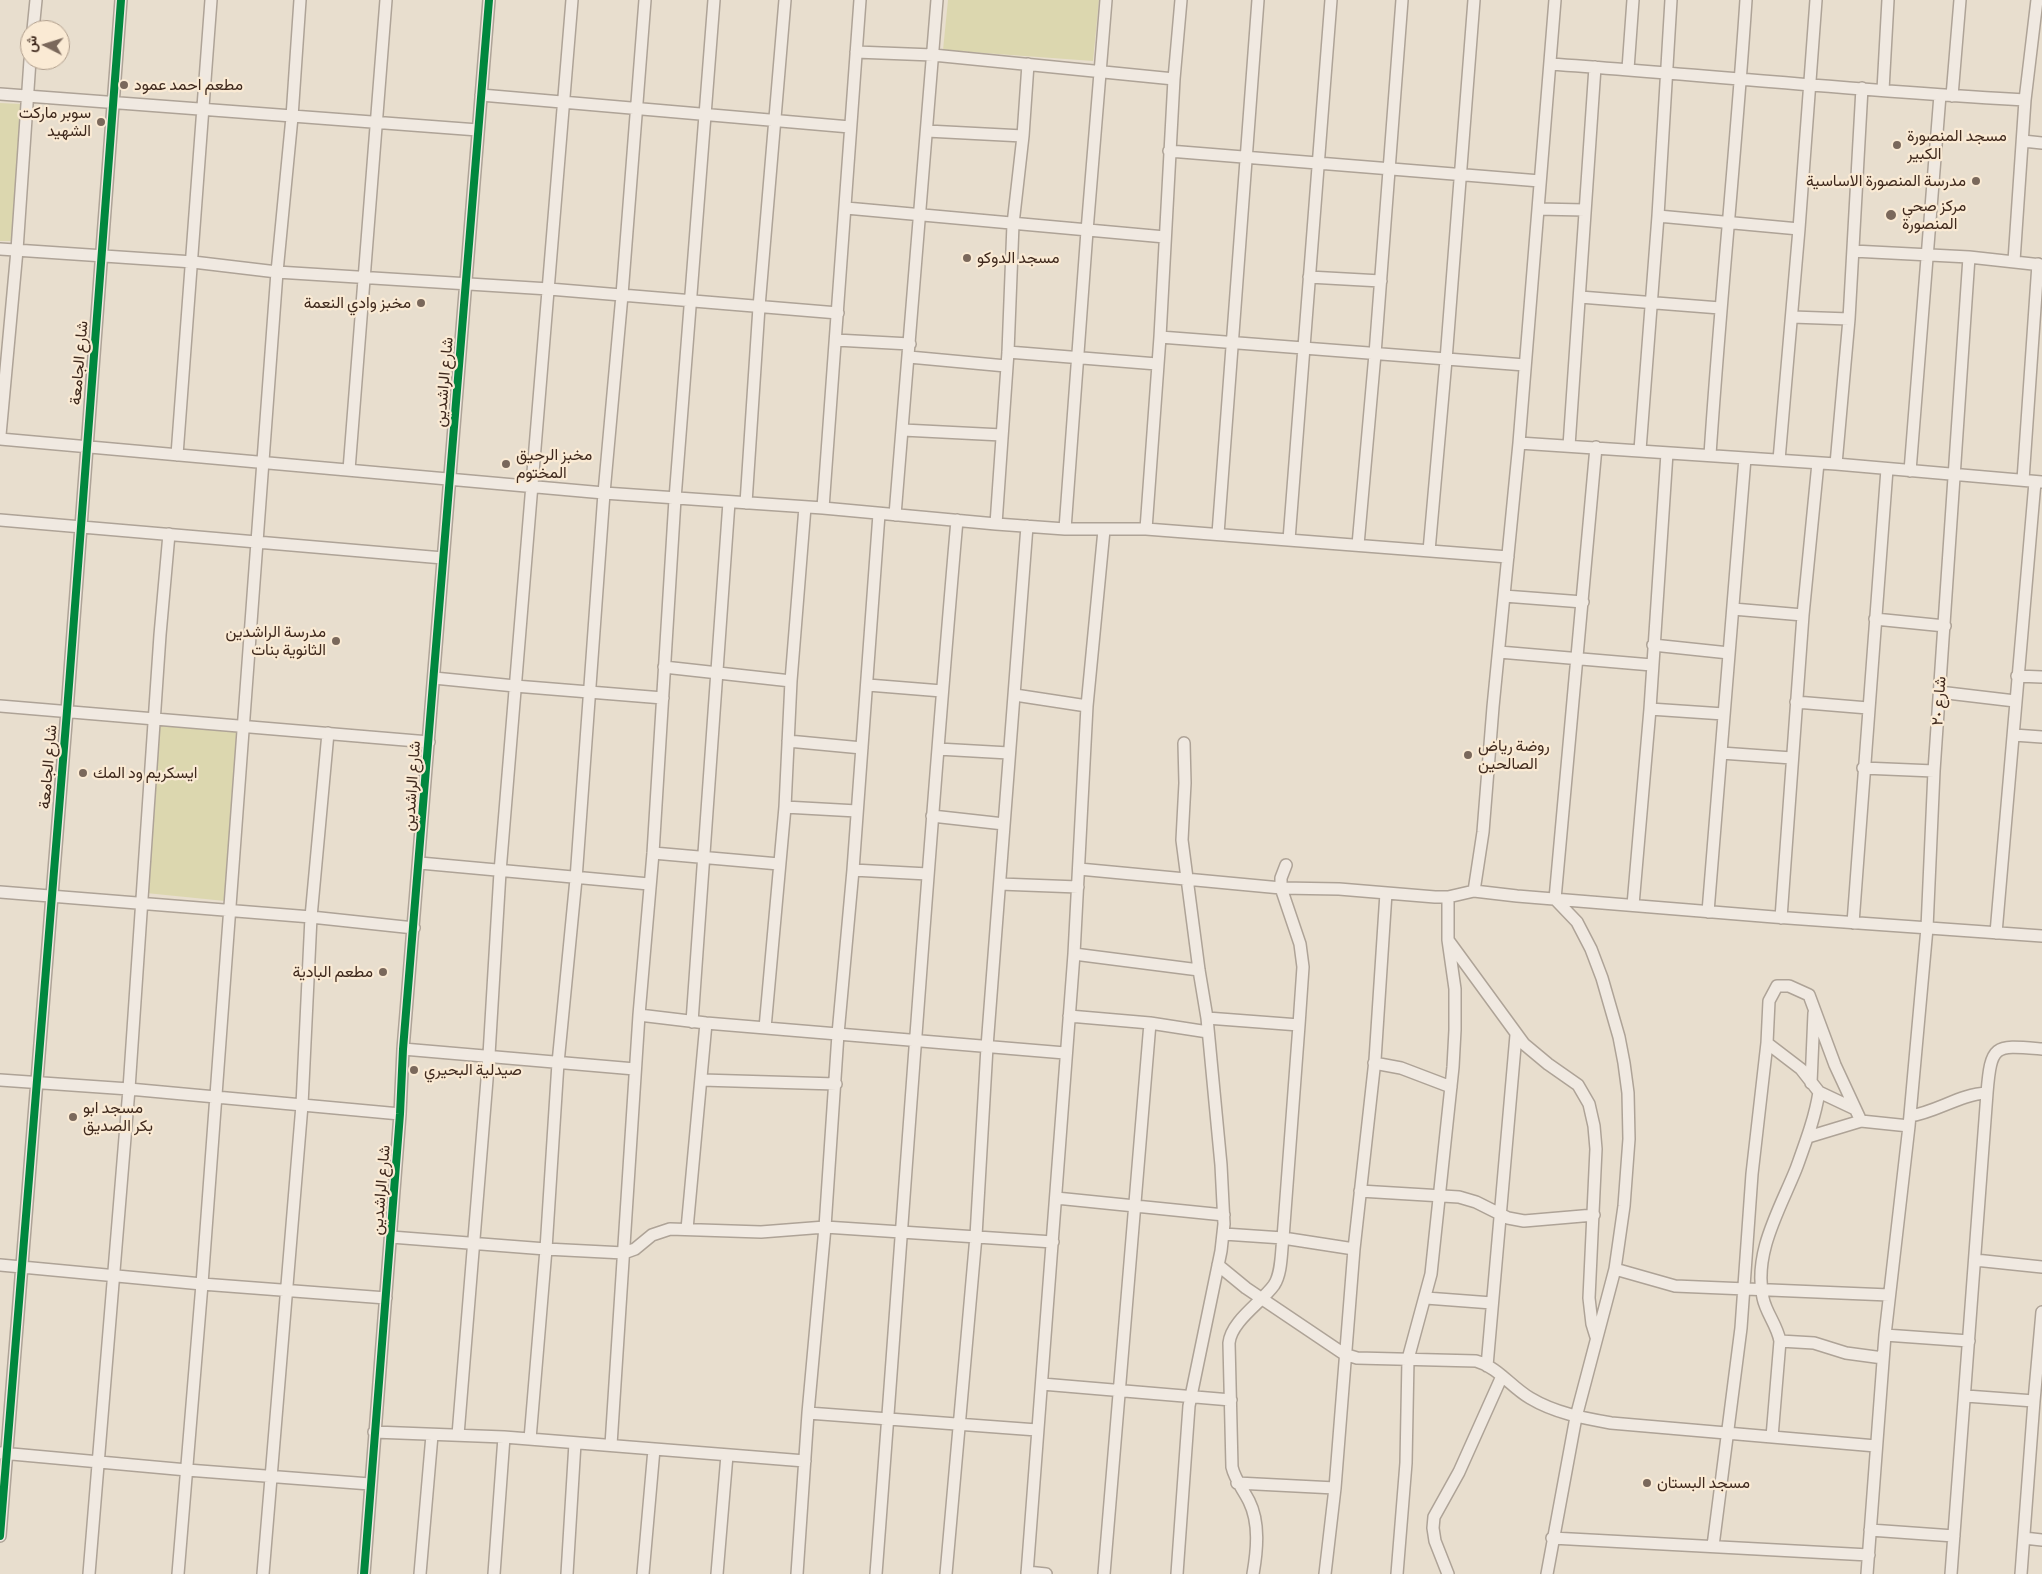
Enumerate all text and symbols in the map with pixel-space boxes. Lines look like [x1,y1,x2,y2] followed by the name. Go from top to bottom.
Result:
[20,20,70,70] north arrow
[22,35,40,53] text: ش
[134,75,243,95] place label: مطعم احمد عمود
[118,79,130,91] marker: مطعم احمد عمود
[19,103,91,141] place label: سوبر ماركت الشهيد
[95,116,107,128] marker: سوبر ماركت الشهيد
[1907,126,2007,164] place label: مسجد المنصورة الكبير
[1891,139,1903,151] marker: مسجد المنصورة الكبير
[1806,171,1966,191] place label: مدرسة المنصورة الاساسية
[1970,175,1982,187] marker: مدرسة المنصورة الاساسية
[1902,196,1966,234] place label: مركز صحي المنصورة
[1884,208,1898,222] marker: مركز صحي المنصورة
[977,248,1060,268] place label: مسجد الدوكو
[961,252,973,264] marker: مسجد الدوكو
[304,293,411,313] place label: مخبز وادي النعمة
[415,297,427,309] marker: مخبز وادي النعمة
[66,320,92,406] street label: شارع الجامعة
[430,336,458,428] street label: شارع الراشدين
[516,445,592,483] place label: مخبز الرحيق المختوم
[500,458,512,470] marker: مخبز الرحيق المختوم
[226,622,326,660] place label: مدرسة الراشدين الثانوية بنات
[330,635,342,647] marker: مدرسة الراشدين الثانوية بنات
[1928,676,1950,726] street label: شارع ٢٠
[35,724,61,810] street label: شارع الجامعة
[1478,736,1550,774] place label: روضة رياض الصالحين
[399,740,425,832] street label: شارع الراشدين
[1462,749,1474,761] marker: روضة رياض الصالحين
[93,763,197,783] place label: ايسكريم ود المك
[77,767,89,779] marker: ايسكريم ود المك
[292,962,373,982] place label: مطعم البادية
[377,966,389,978] marker: مطعم البادية
[424,1060,522,1080] place label: صيدلية البحيري
[408,1064,420,1076] marker: صيدلية البحيري
[83,1098,153,1136] place label: مسجد ابو بكر الصديق
[67,1111,79,1123] marker: مسجد ابو بكر الصديق
[367,1144,395,1236] street label: شارع الراشدين
[1657,1473,1750,1493] place label: مسجد البستان
[1641,1477,1653,1489] marker: مسجد البستان

